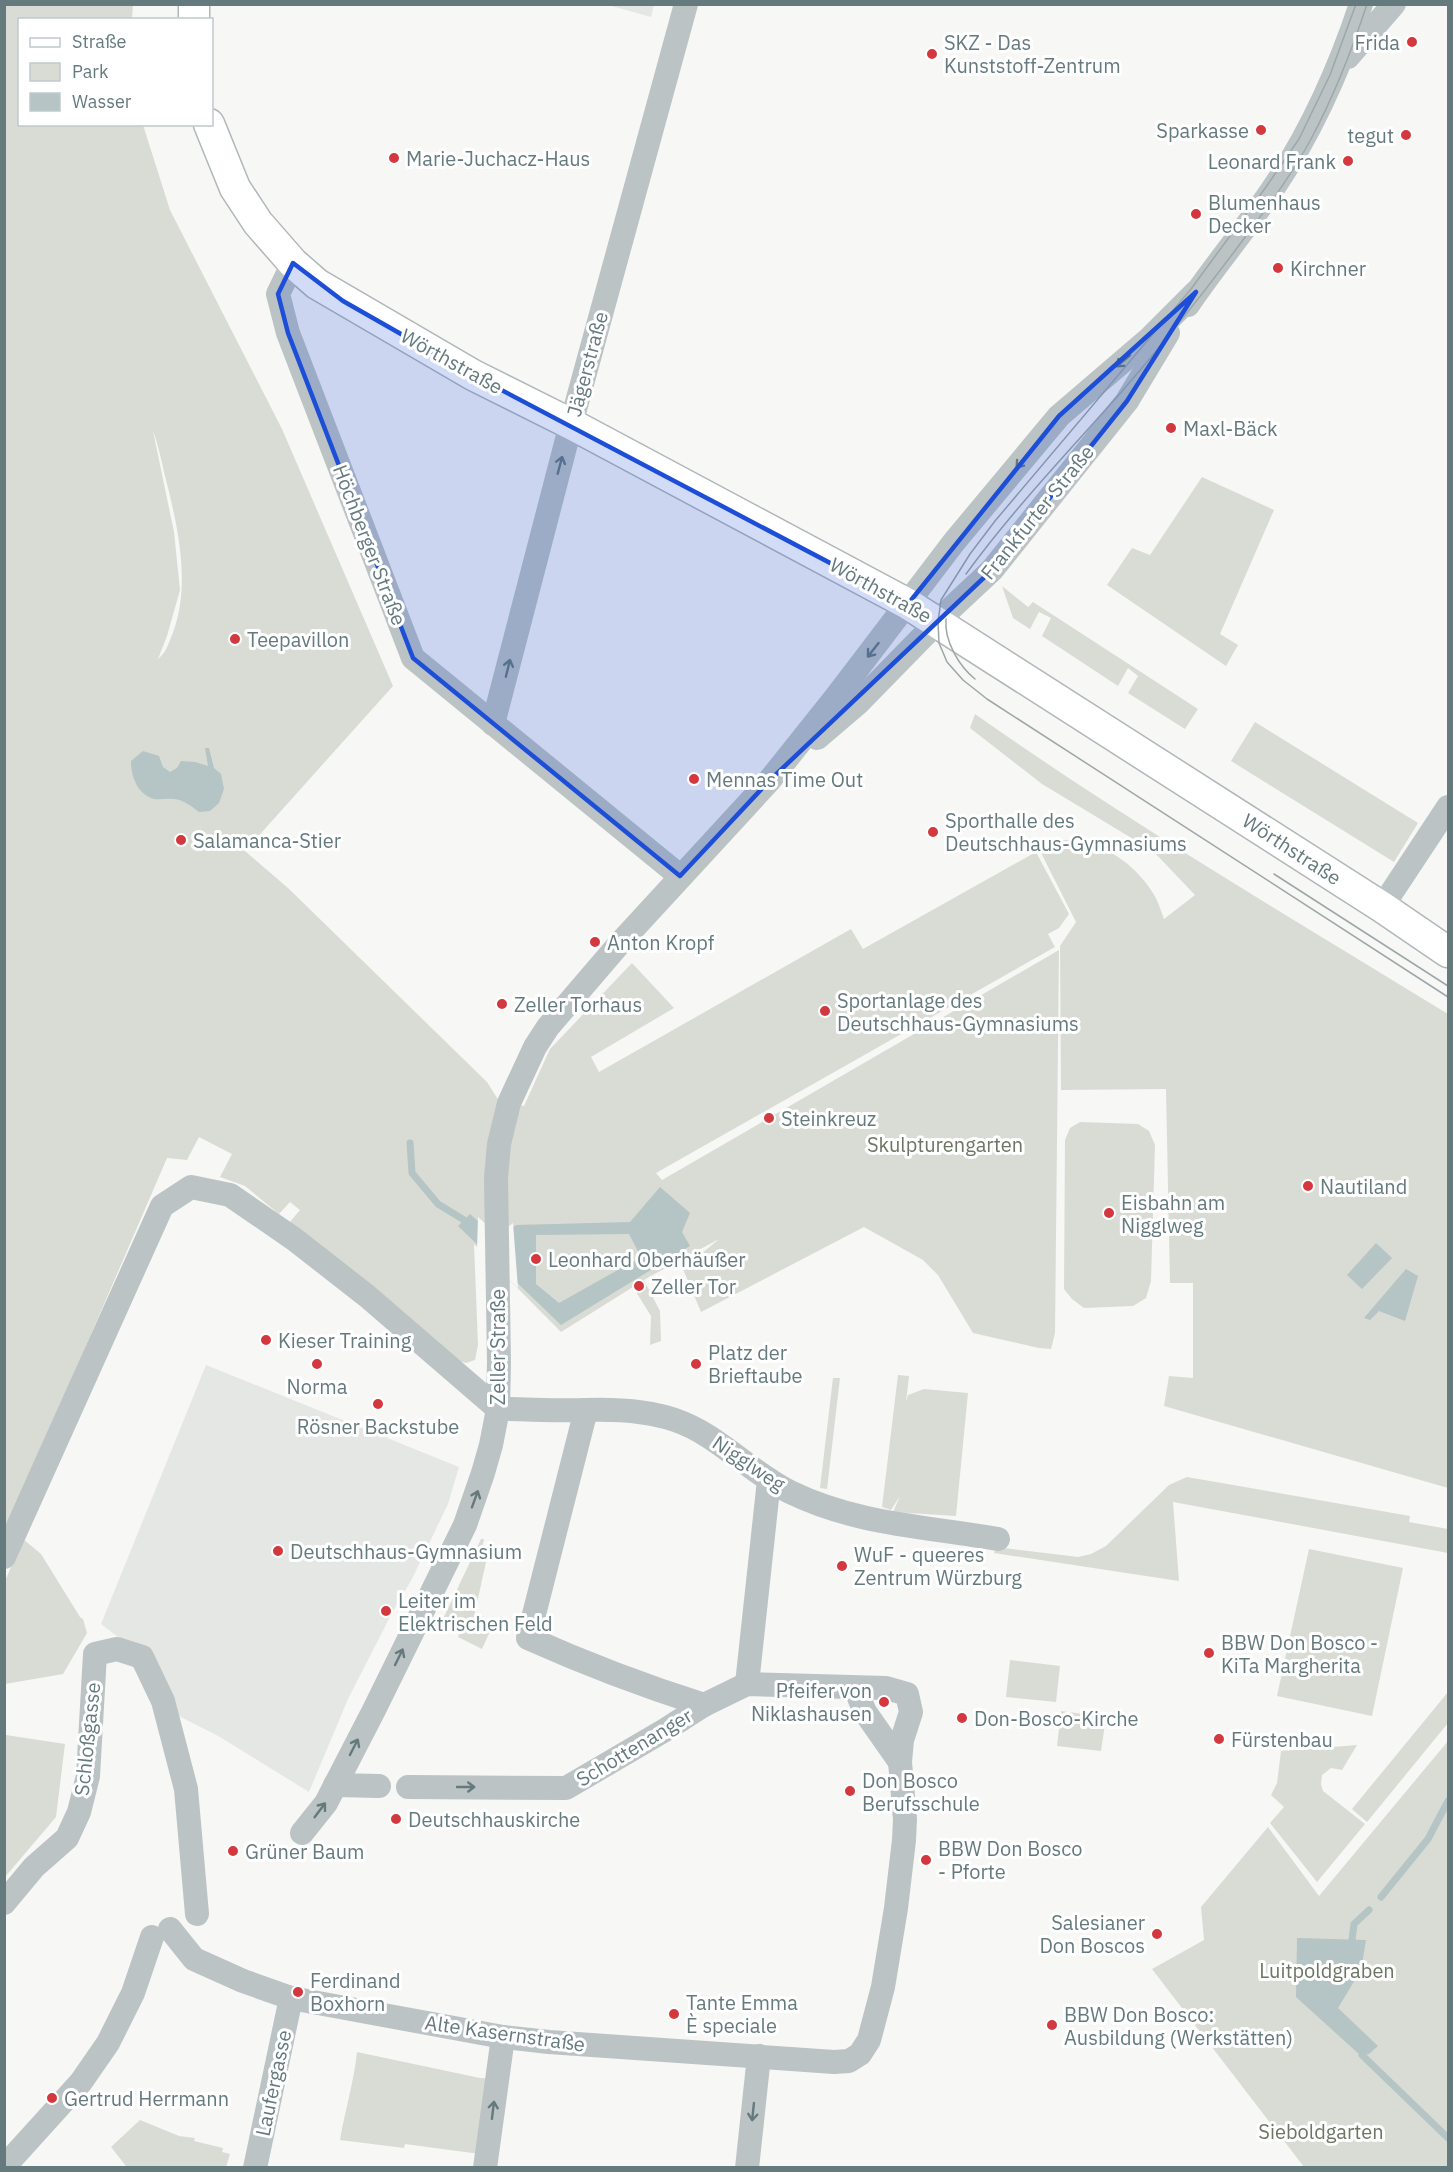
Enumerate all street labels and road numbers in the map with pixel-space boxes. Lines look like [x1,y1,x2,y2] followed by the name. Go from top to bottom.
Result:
[560,308,614,420] street label: Jägerstraße
[396,322,508,400] street label: Wörthstraße
[974,439,1100,585] street label: Frankfurter Straße
[327,461,413,629] street label: Höchberger Straße
[825,551,937,629] street label: Wörthstraße
[1237,807,1347,891] street label: Wörthstraße
[484,1289,511,1405] street label: Zeller Straße
[707,1429,791,1497] street label: Nigglweg
[68,1681,106,1797] street label: Schloßgasse
[571,1702,697,1792] street label: Schottenanger
[423,2008,587,2058] street label: Alte Kasernstraße
[249,2027,297,2139] street label: Laufergasse

